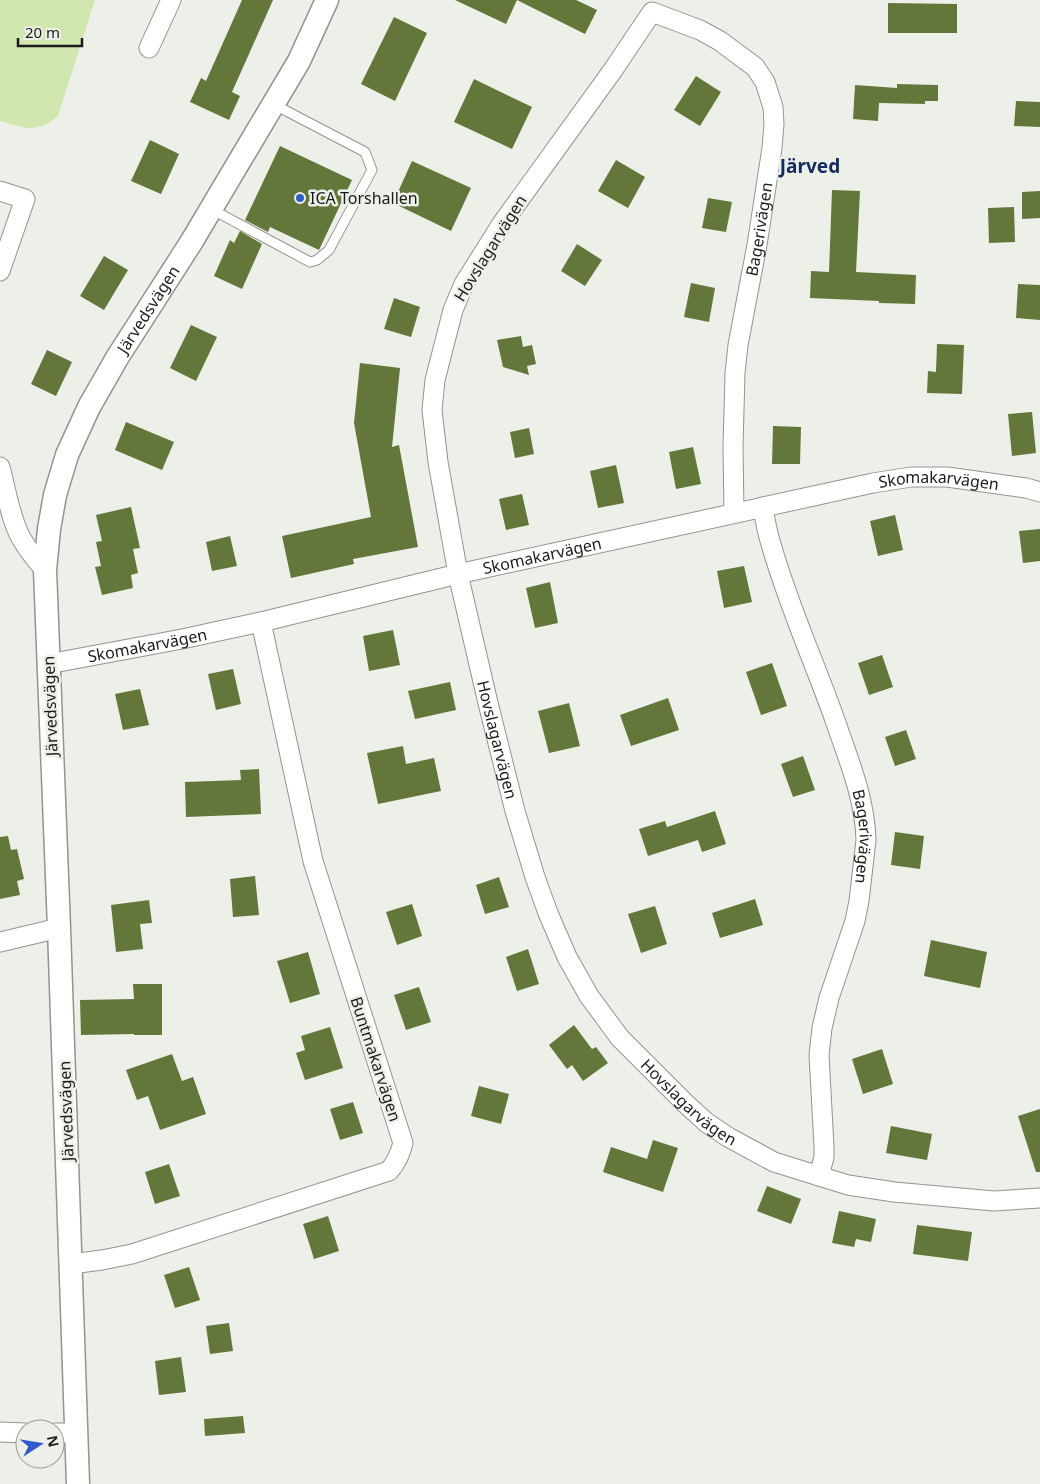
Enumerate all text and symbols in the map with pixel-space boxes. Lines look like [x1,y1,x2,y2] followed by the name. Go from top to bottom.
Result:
[18,15,81,47] scale bar
[25,22,60,42] text: 20 m
[778,153,840,179] district label: Järved
[740,181,778,278] street label: Bagerivägen
[310,187,418,209] place label: ICA Torshallen
[449,191,531,305] street label: Hovslagarvägen
[294,192,306,204] marker: ICA Torshallen
[111,261,185,359] street label: Järvedsvägen
[877,466,1000,495] street label: Skomakarvägen
[481,532,604,579] street label: Skomakarvägen
[86,623,209,667] street label: Skomakarvägen
[37,655,63,759] street label: Järvedsvägen
[472,678,523,801] street label: Hovslagarvägen
[847,787,877,885] street label: Bagerivägen
[345,994,407,1124] street label: Buntmakarvägen
[636,1054,740,1151] street label: Hovslagarvägen
[53,1060,79,1164] street label: Järvedsvägen
[15,1419,65,1469] north arrow
[43,1434,64,1449] text: N

